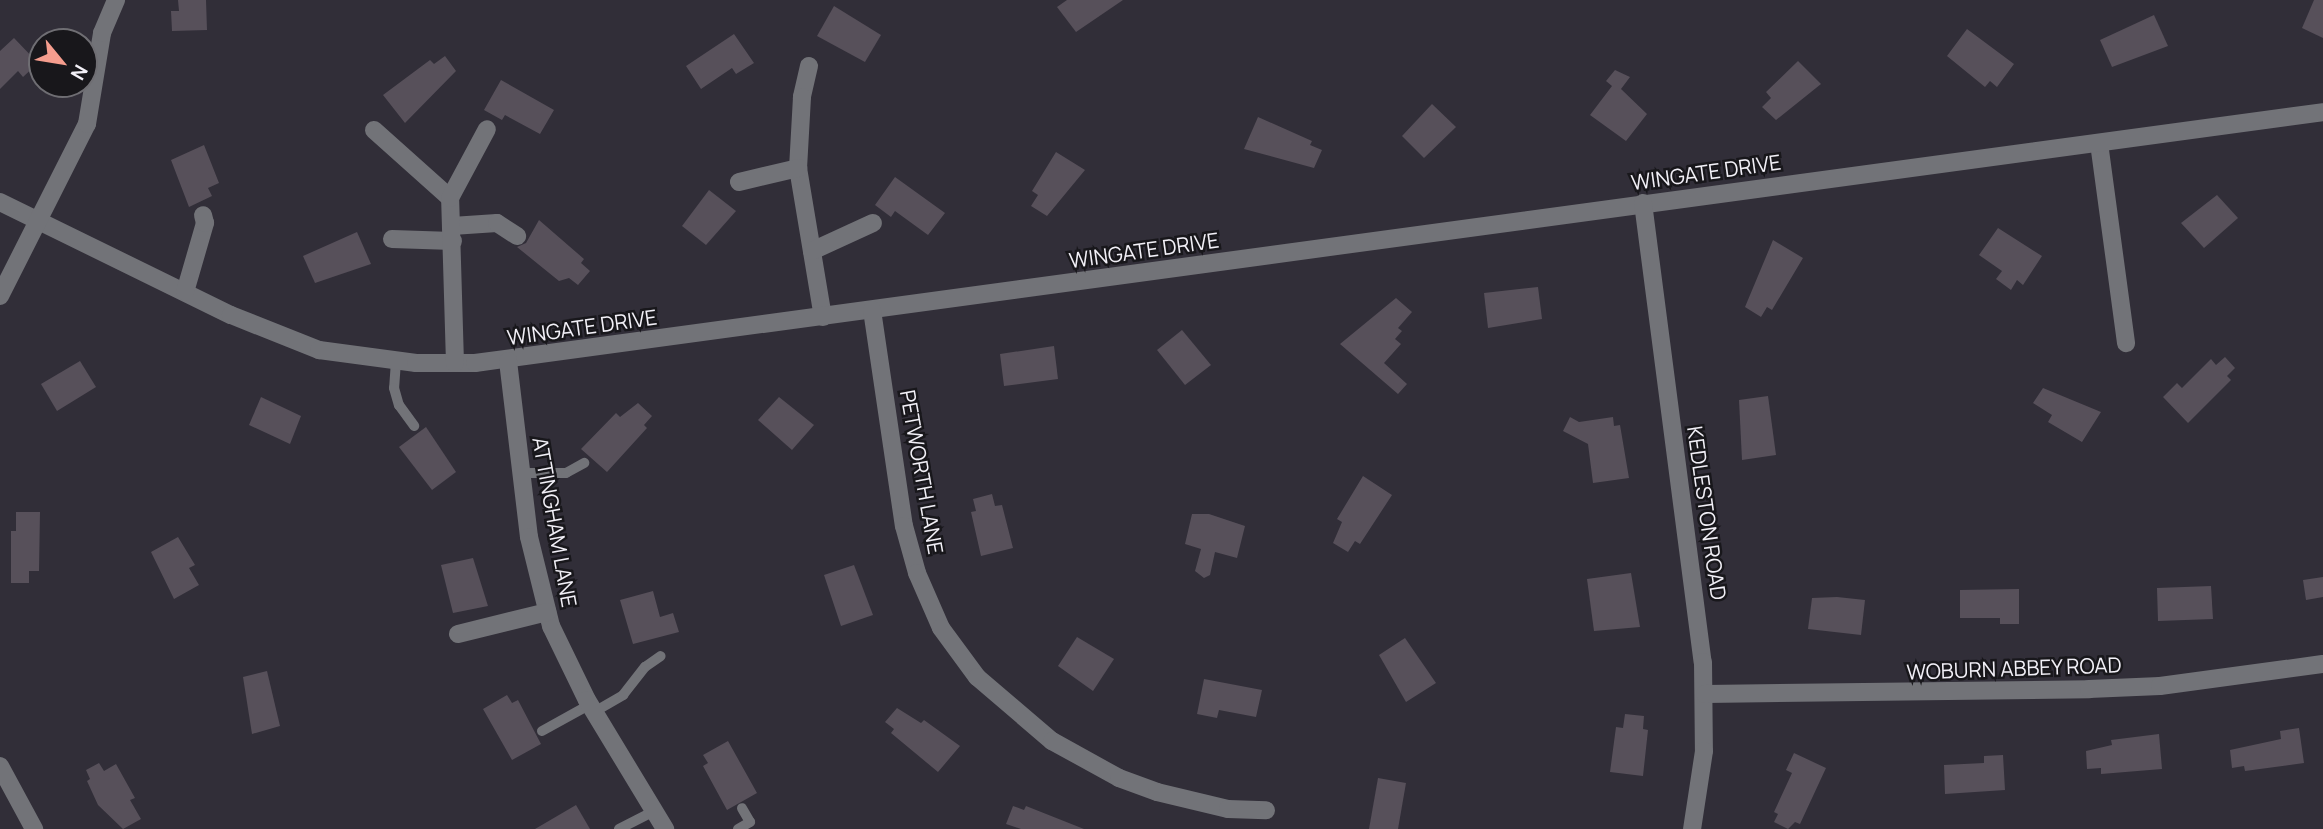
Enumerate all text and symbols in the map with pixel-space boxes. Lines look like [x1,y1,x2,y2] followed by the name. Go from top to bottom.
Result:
[28,28,98,98] north arrow
[65,60,94,85] text: N
[1630,149,1782,195] street label: WINGATE DRIVE
[1068,227,1220,273] street label: WINGATE DRIVE
[506,304,658,350] street label: WINGATE DRIVE
[895,388,949,556] street label: PETWORTH LANE
[1682,424,1732,602] street label: KEDLESTON ROAD
[528,435,582,609] street label: ATTINGHAM LANE
[1906,652,2122,684] street label: WOBURN ABBEY ROAD

